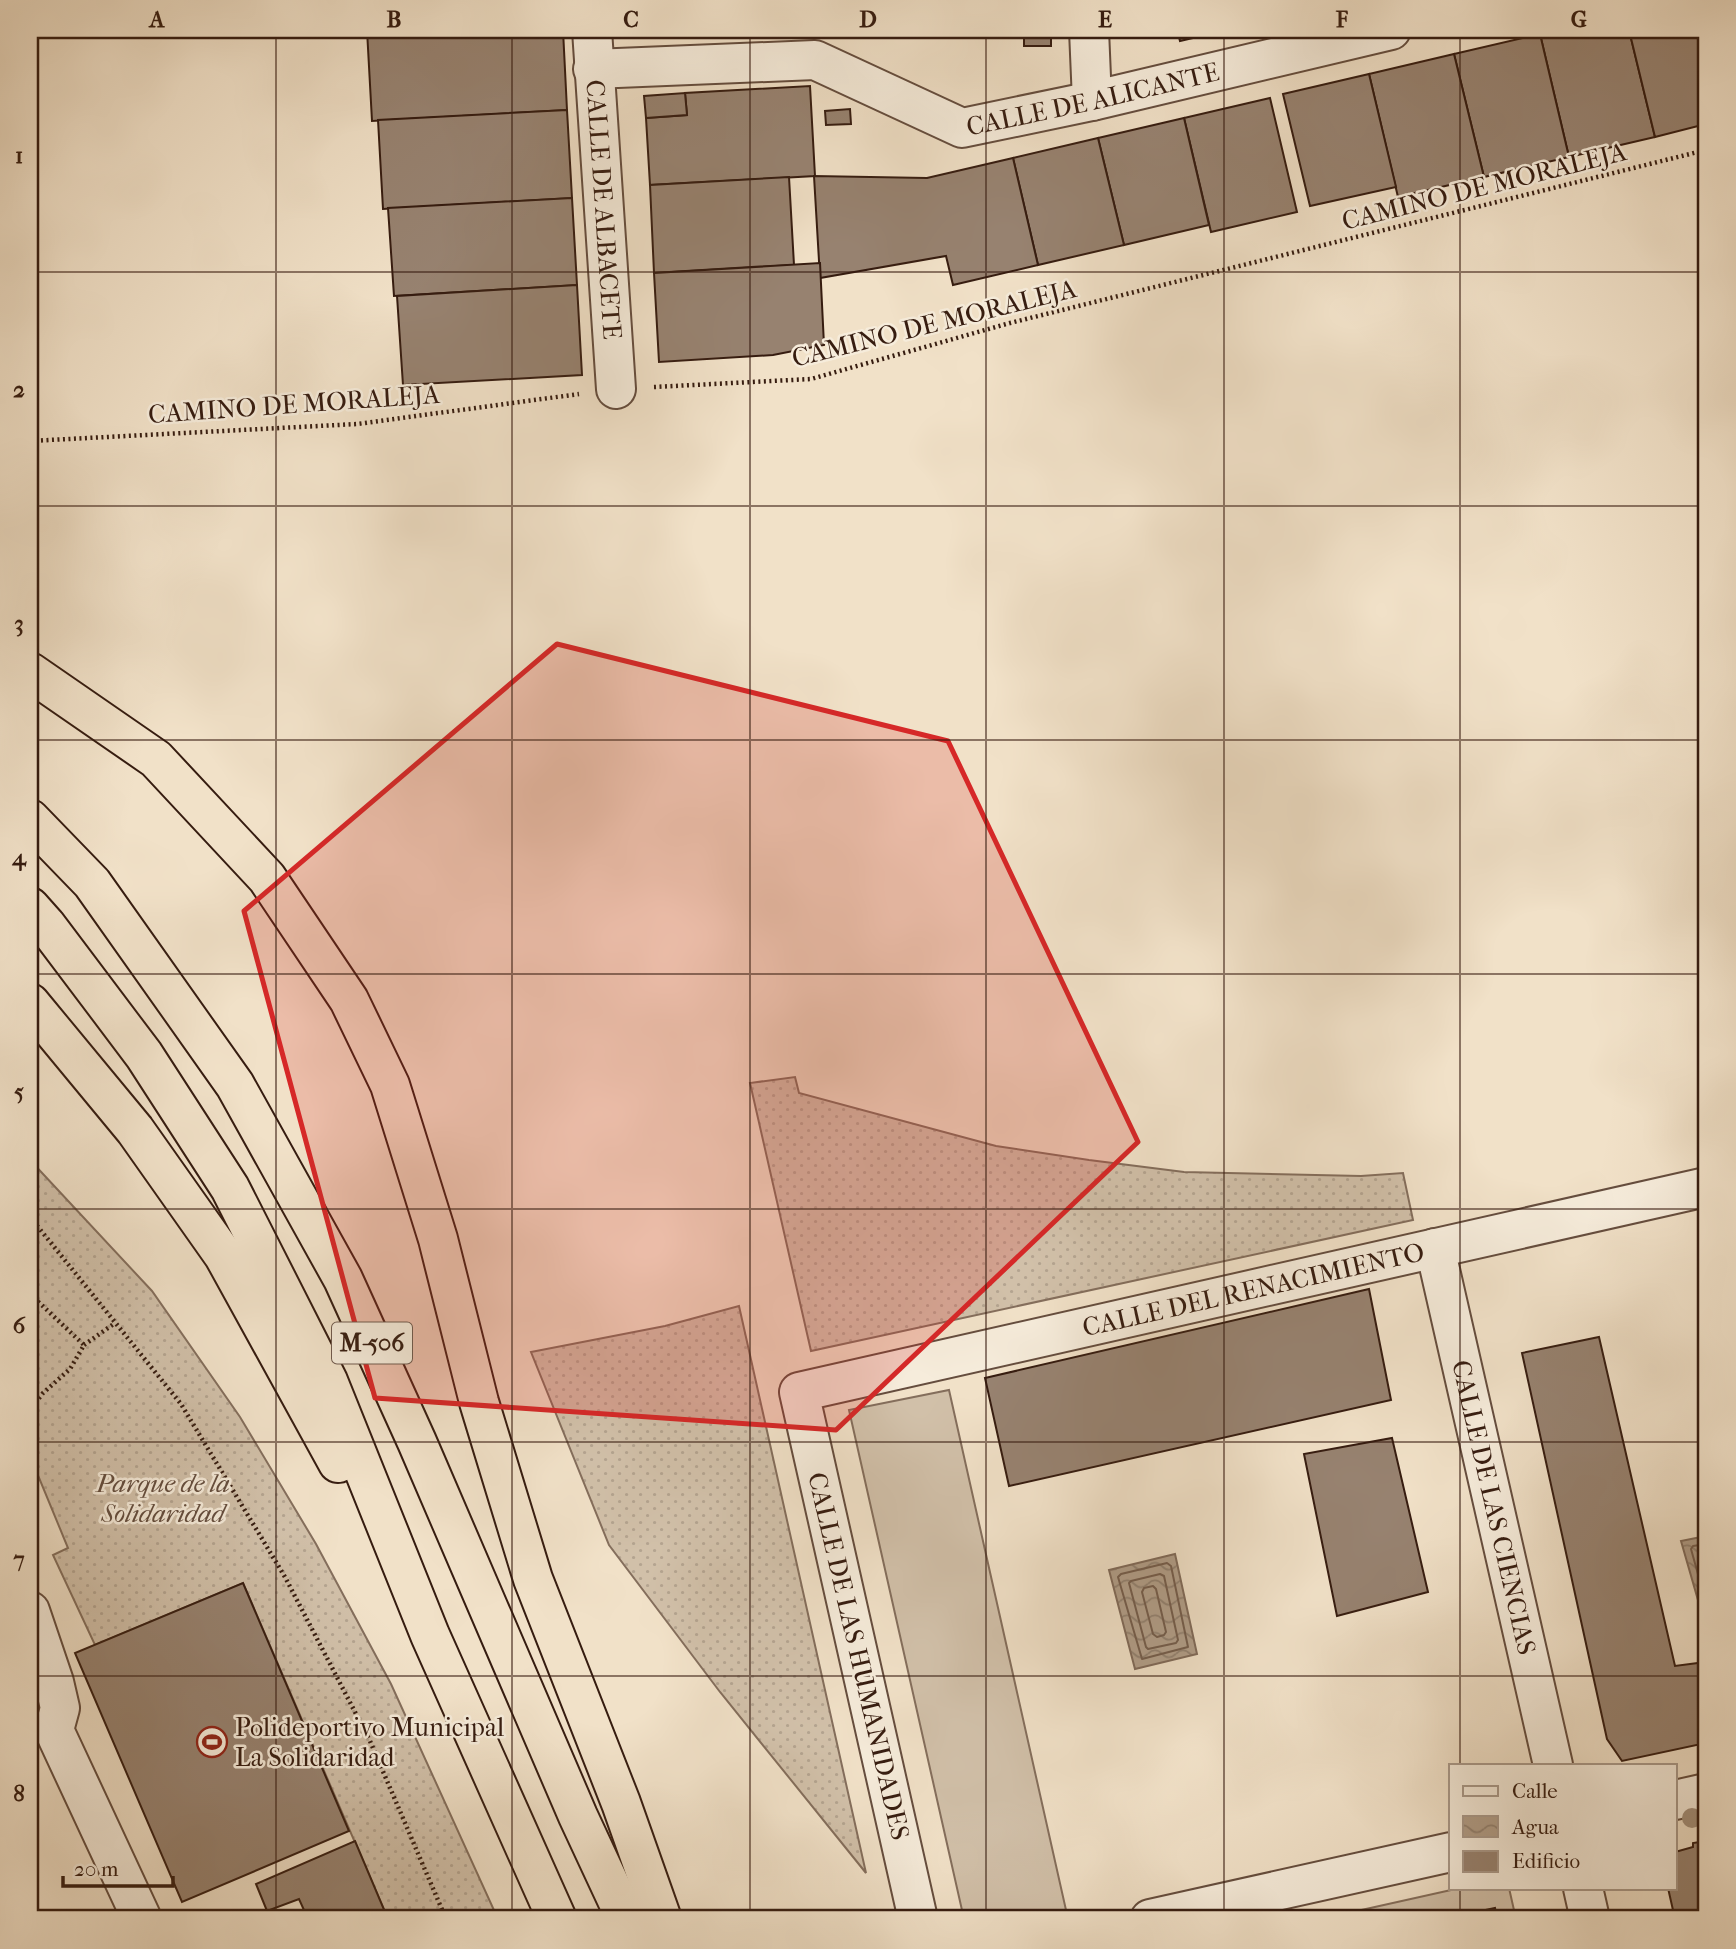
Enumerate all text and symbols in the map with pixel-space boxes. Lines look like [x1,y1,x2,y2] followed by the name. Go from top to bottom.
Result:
[148,6,166,33] text: A
[387,6,402,33] text: B
[623,6,639,33] text: C
[859,6,877,33] text: D
[1098,6,1112,33] text: E
[1335,6,1349,33] text: F
[1571,6,1587,33] text: G
[964,56,1222,143] street label: CALLE DE ALICANTE
[579,79,628,341] street label: CALLE DE ALBACETE
[1339,136,1631,237] street label: CAMINO DE MORALEJA
[15,142,23,169] text: 1
[789,273,1081,374] street label: CAMINO DE MORALEJA
[13,376,25,403] text: 2
[147,379,442,430] street label: CAMINO DE MORALEJA
[14,610,24,637] text: 3
[11,844,27,871] text: 4
[14,1078,24,1105] text: 5
[1080,1236,1427,1343] street label: CALLE DEL RENACIMIENTO
[13,1312,26,1339] text: 6
[332,1322,412,1364] road number: M-506
[1445,1357,1542,1658] street label: CALLE DE LAS CIENCIAS
[95,1468,230,1529] park label: Parque de la Solidaridad
[801,1469,916,1843] street label: CALLE DE LAS HUMANIDADES
[12,1546,25,1573] text: 7
[235,1712,504,1773] place label: Polideportivo Municipal La Solidaridad
[195,1725,229,1759] sports icon: Polideportivo Municipal La Solidaridad
[1449,1764,1676,1890] legend
[1512,1779,1558,1803] text: Calle
[13,1780,25,1807] text: 8
[1511,1815,1559,1839] text: Agua
[63,1844,173,1888] scale bar
[1512,1849,1580,1873] text: Edificio
[74,1857,119,1881] text: 20 m

